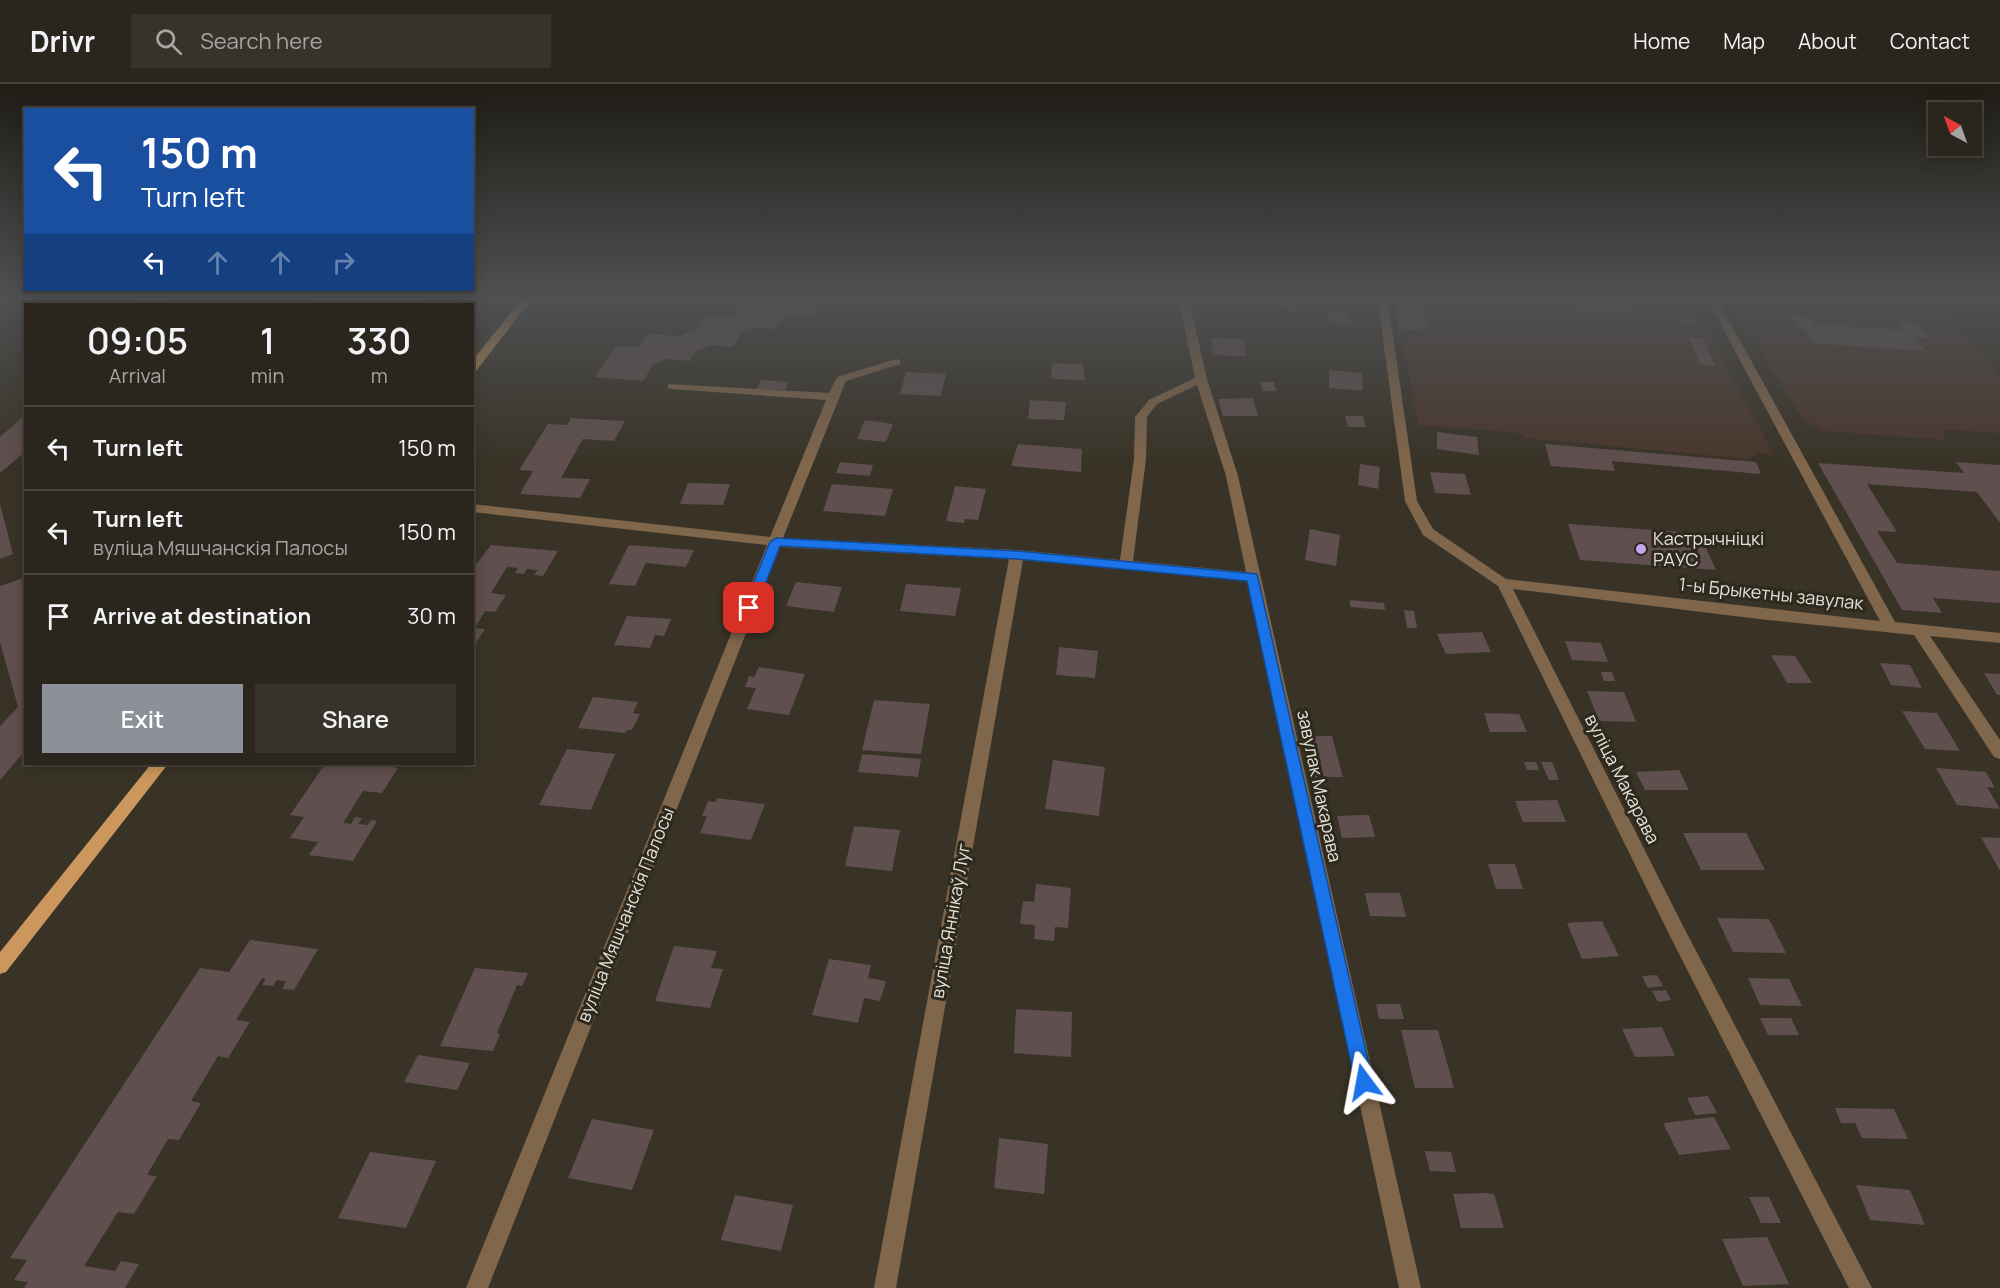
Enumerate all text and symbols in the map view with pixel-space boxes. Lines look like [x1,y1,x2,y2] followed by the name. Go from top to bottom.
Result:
[131,14,551,68] search box
[30,22,95,60] text: Drivr
[152,25,185,58] icon: search
[200,26,323,56] text: Search here
[1633,27,1690,55] text: Home
[1723,27,1765,55] text: Map
[1798,27,1857,55] text: About
[1890,27,1970,55] text: Contact
[1928,102,1982,156] north arrow
[1928,102,1982,156] map controls
[141,123,258,181] text: 150 m
[42,132,120,210] icon: left
[141,178,245,215] text: Turn left
[138,246,171,279] icon: left
[201,246,234,279] icon: ahead
[264,246,297,279] icon: ahead
[327,246,360,279] icon: right
[87,316,188,365] text: 09:05
[260,316,275,365] text: 1
[347,316,411,365] text: 330
[109,362,166,389] text: Arrival
[251,362,284,389] text: min
[371,362,388,389] text: m
[42,432,75,465] icon: left
[93,433,183,463] text: Turn left
[398,433,456,463] text: 150 m
[93,504,183,534] text: Turn left
[42,516,75,549] icon: left
[398,517,456,547] text: 150 m
[1653,526,1764,571] place label: Кастрычніцкі РАУС
[93,534,348,561] text: вуліца Мяшчанскія Палосы
[1634,542,1648,556] marker: Кастрычніцкі РАУС
[1678,571,1866,615] street label: 1-ы Брыкетны завулак
[723,582,774,633] pin
[732,591,765,624] icon: arrive
[42,600,75,633] icon: arrive
[93,601,311,631] text: Arrive at destination
[407,601,456,631] text: 30 m
[42,684,243,753] button: Exit
[255,684,456,753] button: Share
[1292,707,1348,864] street label: завулак Макарава
[1580,710,1666,847] street label: вуліца Макарава
[571,804,679,1025] street label: вуліца Мяшчанскія Палосы
[925,842,975,1000] street label: вуліца Яннікаў Луг
[1332,1050,1396,1114] position arrow

